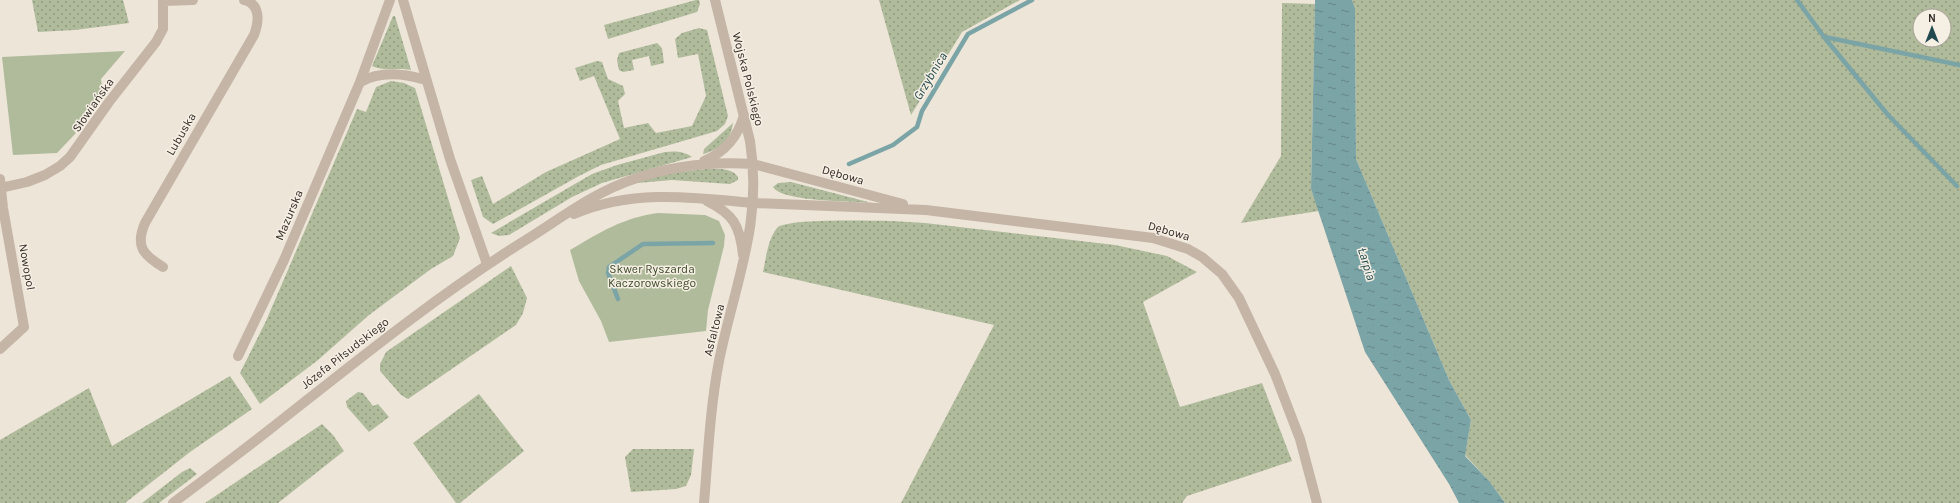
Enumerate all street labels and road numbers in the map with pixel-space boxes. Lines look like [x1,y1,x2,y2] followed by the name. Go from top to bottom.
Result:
[730,31,766,127] street label: Wojska Polskiego
[69,75,117,135] street label: Słowiańska
[163,110,199,158] street label: Lubuska
[820,162,866,188] street label: Dębowa
[272,188,306,242] street label: Mazurska
[1146,218,1192,244] street label: Dębowa
[16,243,38,291] street label: Nowopol
[701,302,727,358] street label: Asfaltowa
[298,314,392,392] street label: Józefa Piłsudskiego

